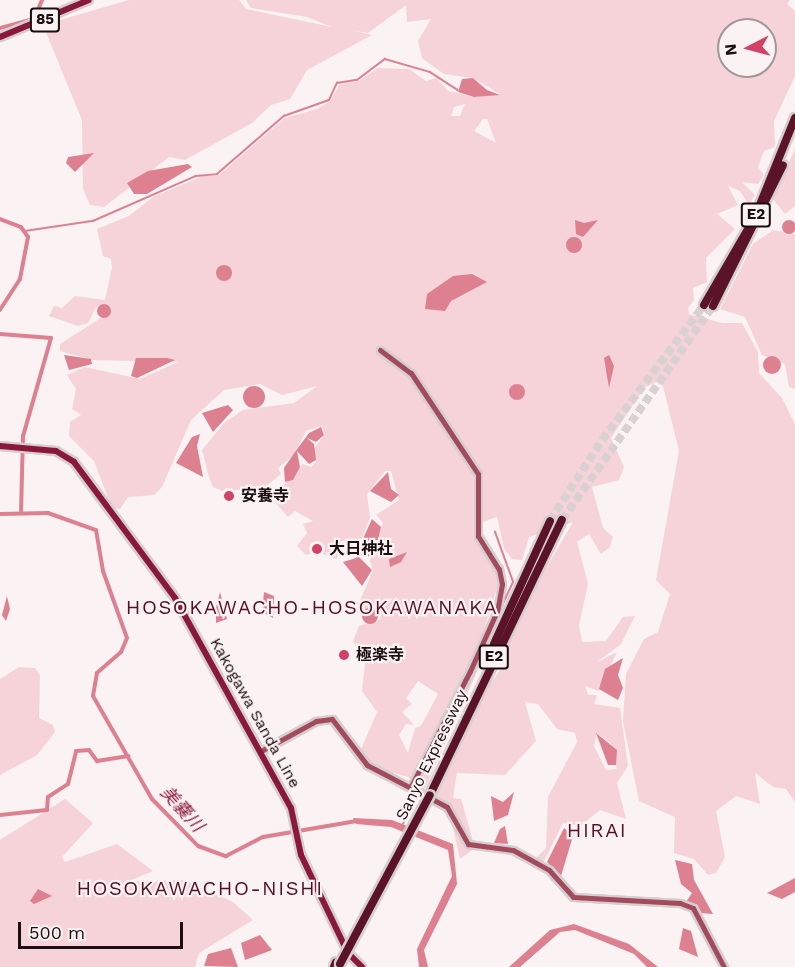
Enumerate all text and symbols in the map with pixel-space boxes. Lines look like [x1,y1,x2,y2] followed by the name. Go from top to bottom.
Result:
[28,8,62,32] road number: 85
[717,18,777,78] north arrow
[721,43,741,57] text: N
[740,203,772,227] road number: E2
[241,486,289,506] place label: 安養寺
[222,489,236,503] marker: 安養寺
[329,539,393,559] place label: 大日神社
[310,542,324,556] marker: 大日神社
[126,595,498,619] district label: HOSOKAWACHO-HOSOKAWANAKA
[206,634,304,792] street label: Kakogawa Sanda Line
[356,645,404,665] place label: 極楽寺
[478,645,510,669] road number: E2
[337,648,351,662] marker: 極楽寺
[392,687,472,823] street label: Sanyo Expressway
[156,782,208,836] water label: 美嚢川
[567,818,627,842] district label: HIRAI
[76,876,324,900] district label: HOSOKAWACHO-NISHI
[21,910,186,948] scale bar
[29,922,85,943] text: 500 m

